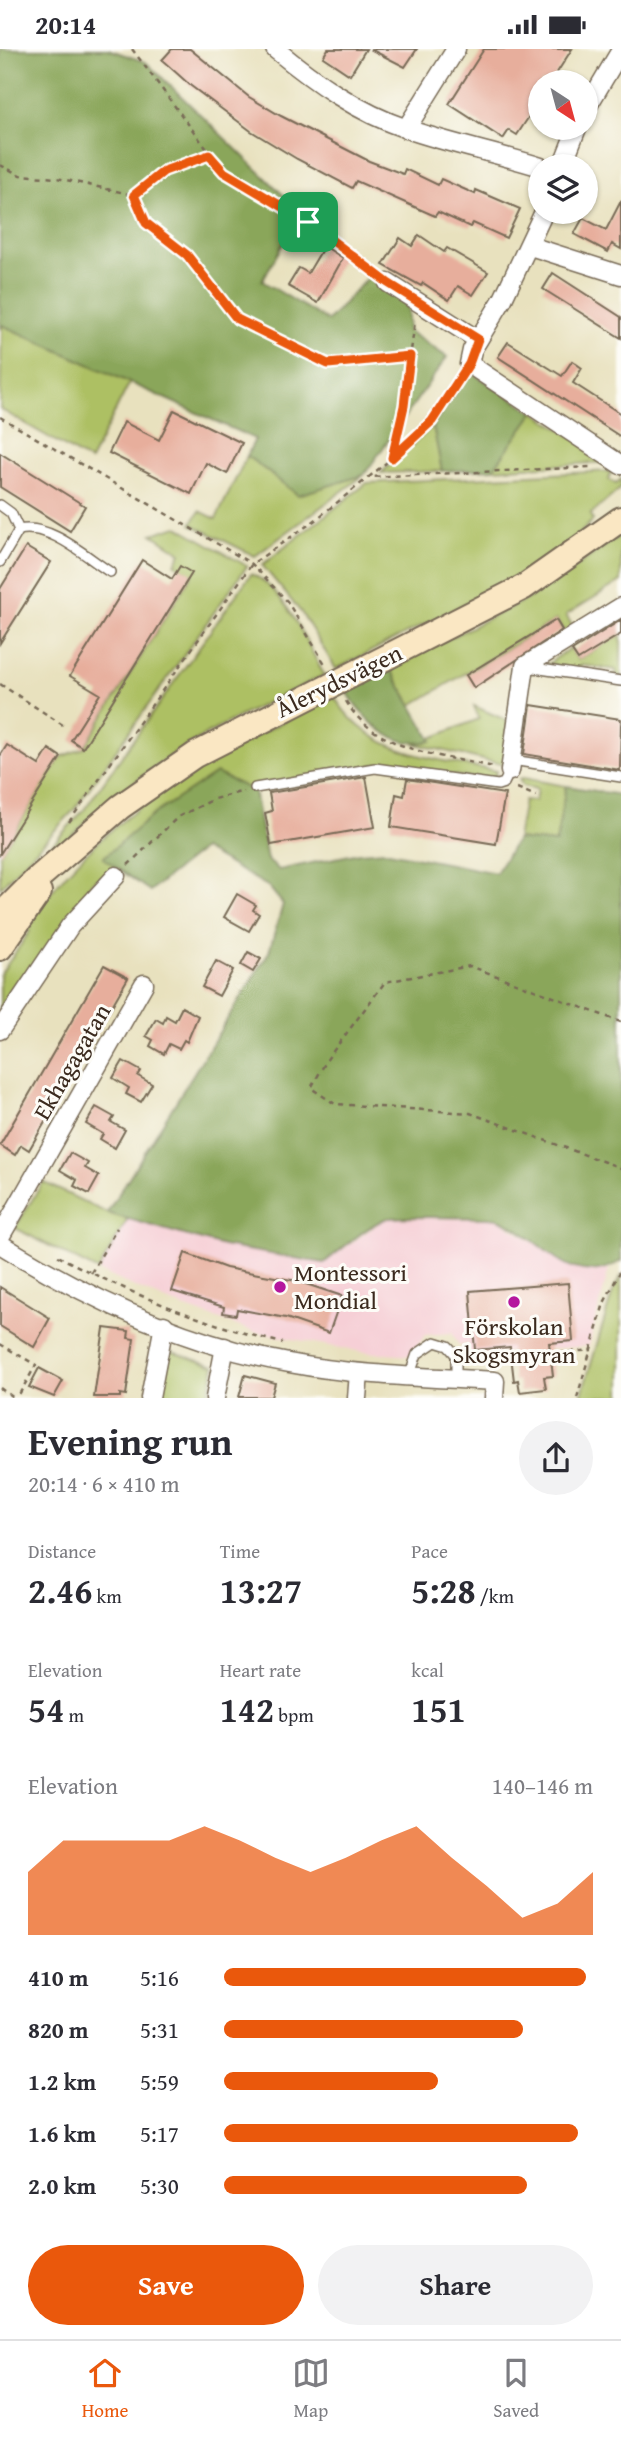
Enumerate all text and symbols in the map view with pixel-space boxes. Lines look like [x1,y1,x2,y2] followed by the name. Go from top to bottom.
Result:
[35,5,96,44] text: 20:14
[528,70,598,140] north arrow
[528,70,598,224] map controls
[528,154,598,224] button: layers
[278,192,338,252] pin
[289,203,327,241] icon: arrive
[270,635,408,726] street label: Ålerydsvägen
[24,997,119,1126] street label: Ekhagagatan
[294,1255,407,1318] place label: Montessori Mondial
[272,1279,288,1295] marker: Montessori Mondial
[506,1294,522,1310] marker: Förskolan Skogsmyran
[452,1309,576,1372] place label: Förskolan Skogsmyran
[28,1413,232,1469] text: Evening run
[519,1421,593,1495] button: share
[28,1467,180,1500] text: 20:14 · 6 × 410 m
[28,1537,96,1565] text: Distance
[220,1537,260,1565] text: Time
[411,1537,448,1565] text: Pace
[28,1565,92,1616] text: 2.46
[220,1565,302,1616] text: 13:27
[411,1565,476,1616] text: 5:28
[92,1582,122,1610] text: km
[476,1582,514,1610] text: /km
[28,1656,102,1684] text: Elevation
[220,1656,301,1684] text: Heart rate
[411,1656,444,1684] text: kcal
[28,1684,64,1735] text: 54
[220,1684,274,1735] text: 142
[411,1684,466,1735] text: 151
[64,1701,84,1729] text: m
[274,1701,314,1729] text: bpm
[28,1769,118,1802] text: Elevation
[492,1769,593,1802] text: 140–146 m
[28,1961,89,1994] text: 410 m
[140,1961,179,1994] text: 5:16
[28,2013,89,2046] text: 820 m
[140,2013,179,2046] text: 5:31
[28,2065,96,2098] text: 1.2 km
[140,2065,179,2098] text: 5:59
[28,2117,96,2150] text: 1.6 km
[140,2117,179,2150] text: 5:17
[28,2169,96,2202] text: 2.0 km
[140,2169,179,2202] text: 5:30
[28,2245,304,2325] button: Save
[318,2245,593,2325] button: Share
[82,2354,128,2424] tab: Home
[292,2354,330,2424] tab: Map
[493,2354,539,2424] tab: Saved

